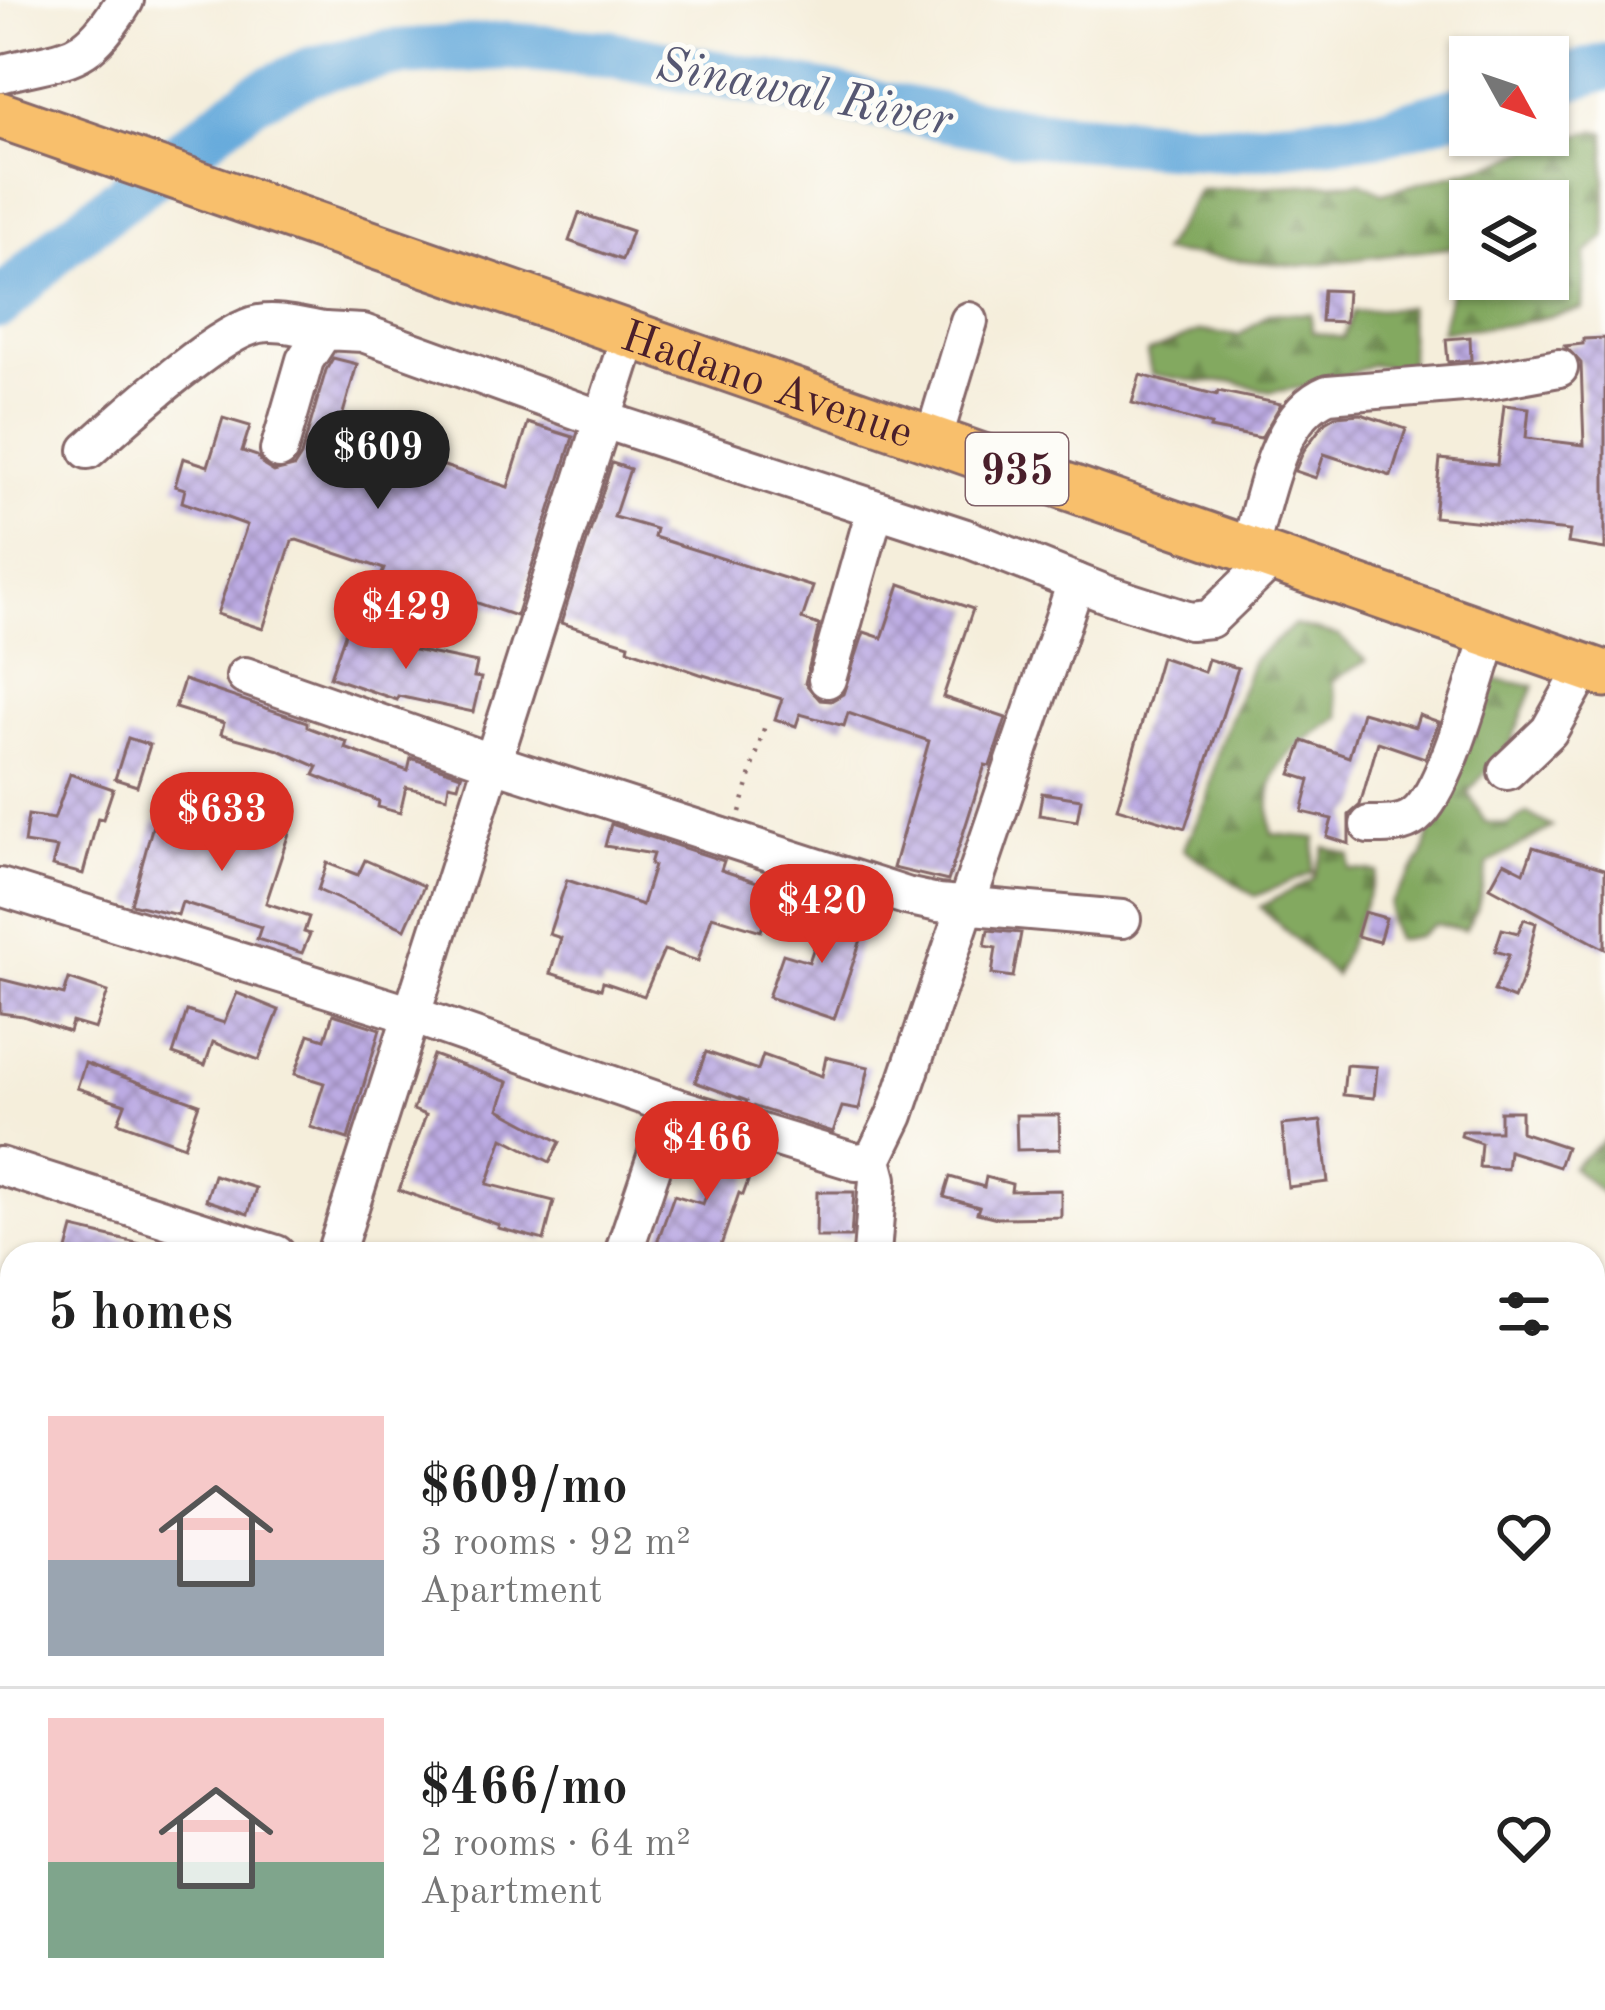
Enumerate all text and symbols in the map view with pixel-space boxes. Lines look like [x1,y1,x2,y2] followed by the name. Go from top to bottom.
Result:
[1449,36,1569,156] north arrow
[1449,36,1569,300] map controls
[652,42,957,146] water label: Sinawal River
[1449,180,1569,300] button: layers
[615,315,918,458] street label: Hadano Avenue
[307,410,449,512] pin: $609
[333,429,423,468] text: $609
[966,433,1068,505] road number: 935
[335,570,477,672] pin: $429
[361,589,451,628] text: $429
[151,772,293,874] pin: $633
[177,791,267,830] text: $633
[751,864,893,966] pin: $420
[777,883,867,922] text: $420
[636,1101,778,1203] pin: $466
[662,1120,752,1159] text: $466
[1491,1281,1557,1347] icon: filters
[48,1289,233,1340] text: 5 homes
[420,1463,628,1514] text: $609/mo
[144,1464,288,1608] icon: home
[1491,1503,1557,1569] icon: heart
[420,1524,691,1563] text: 3 rooms · 92 m²
[420,1572,603,1611] text: Apartment
[420,1764,628,1815] text: $466/mo
[144,1766,288,1910] icon: home
[1491,1805,1557,1871] icon: heart
[420,1825,691,1864] text: 2 rooms · 64 m²
[420,1873,603,1912] text: Apartment

